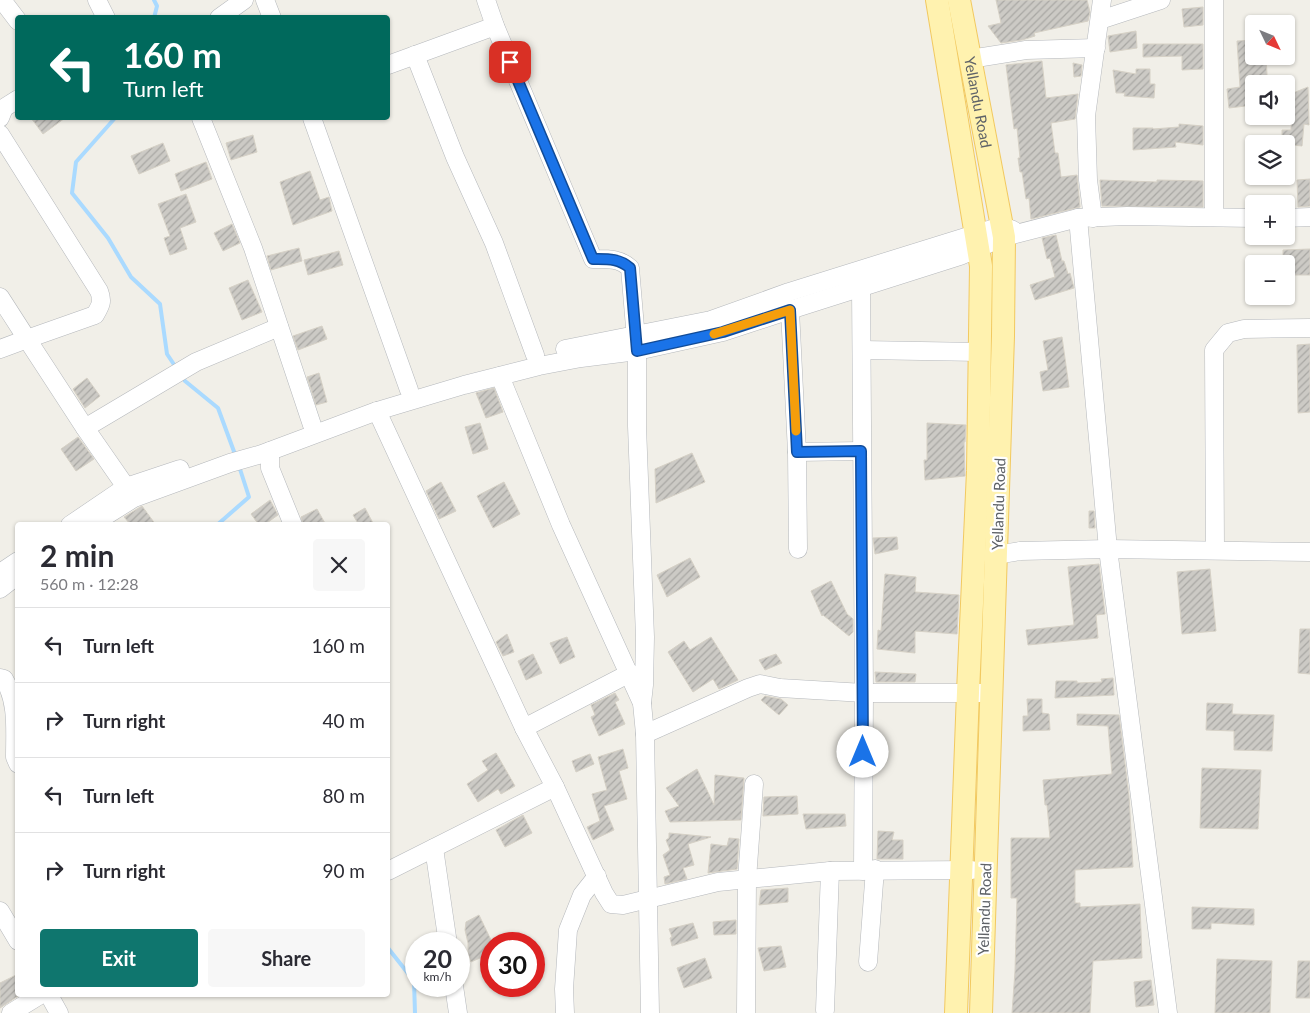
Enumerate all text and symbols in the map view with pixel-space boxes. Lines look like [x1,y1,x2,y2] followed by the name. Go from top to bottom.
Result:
[1245,15,1295,65] north arrow
[1245,15,1295,305] map controls
[123,33,222,75] text: 160 m
[40,35,105,100] icon: left
[489,41,531,83] pin
[496,48,524,76] icon: arrive
[961,55,996,149] street label: Yellandu Road
[123,75,204,102] text: Turn left
[1245,75,1295,125] button: sound
[1245,135,1295,185] button: layers
[1245,195,1295,245] button: +
[1245,255,1295,305] button: −
[987,458,1009,550] street label: Yellandu Road
[40,537,114,573] text: 2 min
[313,539,365,591] button: close
[40,574,139,593] text: 560 m · 12:28
[40,631,68,659] icon: left
[83,634,154,657] text: Turn left
[311,634,365,657] text: 160 m
[40,706,68,734] icon: right
[83,709,165,732] text: Turn right
[322,709,365,732] text: 40 m
[836,725,888,777] position arrow
[40,781,68,809] icon: left
[83,784,154,807] text: Turn left
[322,784,365,807] text: 80 m
[40,856,68,884] icon: right
[83,859,165,882] text: Turn right
[322,859,365,882] text: 90 m
[973,863,995,955] street label: Yellandu Road
[40,929,198,987] button: Exit
[208,929,365,987] button: Share
[480,932,545,997] speed limit sign: 30
[423,943,452,973] text: 20
[423,969,452,984] text: km/h

